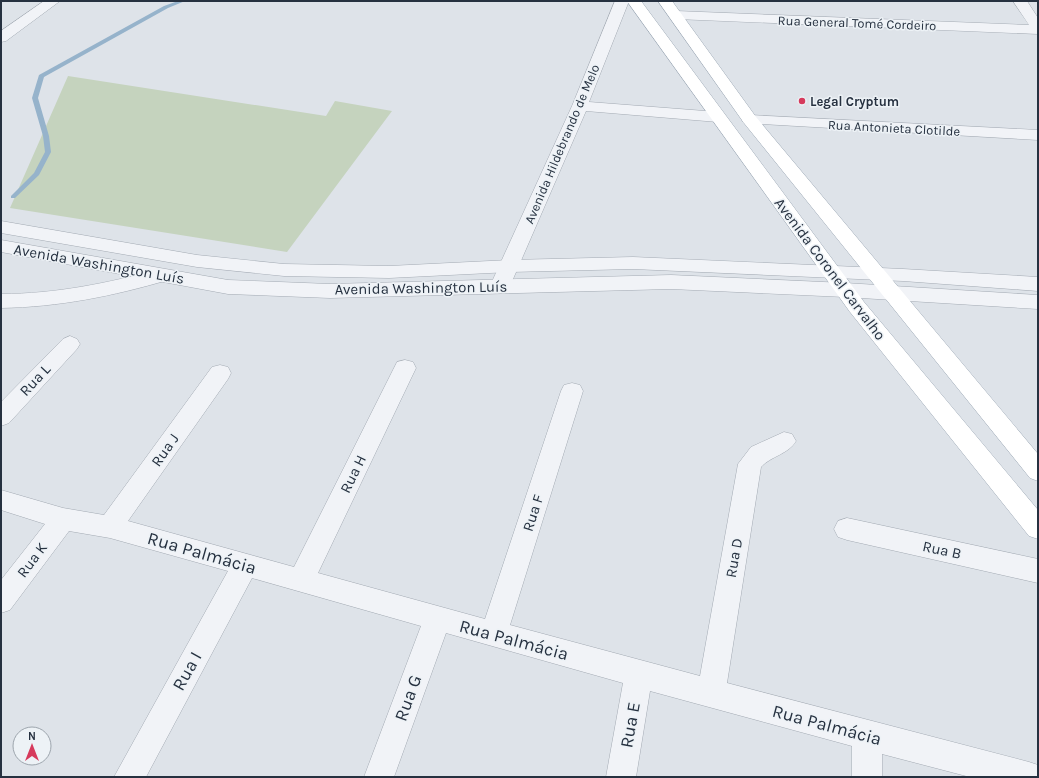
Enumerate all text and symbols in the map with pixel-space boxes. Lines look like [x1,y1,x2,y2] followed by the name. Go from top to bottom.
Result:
[777,13,937,33] street label: Rua General Tomé Cordeiro
[522,62,602,226] street label: Avenida Hildebrando de Melo
[810,94,899,109] place label: Legal Cryptum
[797,96,807,106] marker: Legal Cryptum
[827,117,961,139] street label: Rua Antonieta Clotilde
[771,194,889,344] street label: Avenida Coronel Carvalho
[12,240,186,288] street label: Avenida Washington Luís
[334,277,508,299] street label: Avenida Washington Luís
[16,360,54,400] street label: Rua L
[147,430,183,470] street label: Rua J
[336,452,370,496] street label: Rua H
[519,492,547,534] street label: Rua F
[145,527,259,579] street label: Rua Palmácia
[722,537,746,579] street label: Rua D
[921,537,963,563] street label: Rua B
[13,539,51,581] street label: Rua K
[457,615,571,665] street label: Rua Palmácia
[167,648,207,694] street label: Rua I
[390,672,426,724] street label: Rua G
[615,700,645,750] street label: Rua E
[770,700,884,750] street label: Rua Palmácia
[12,726,52,766] north arrow
[28,730,36,743] text: N

